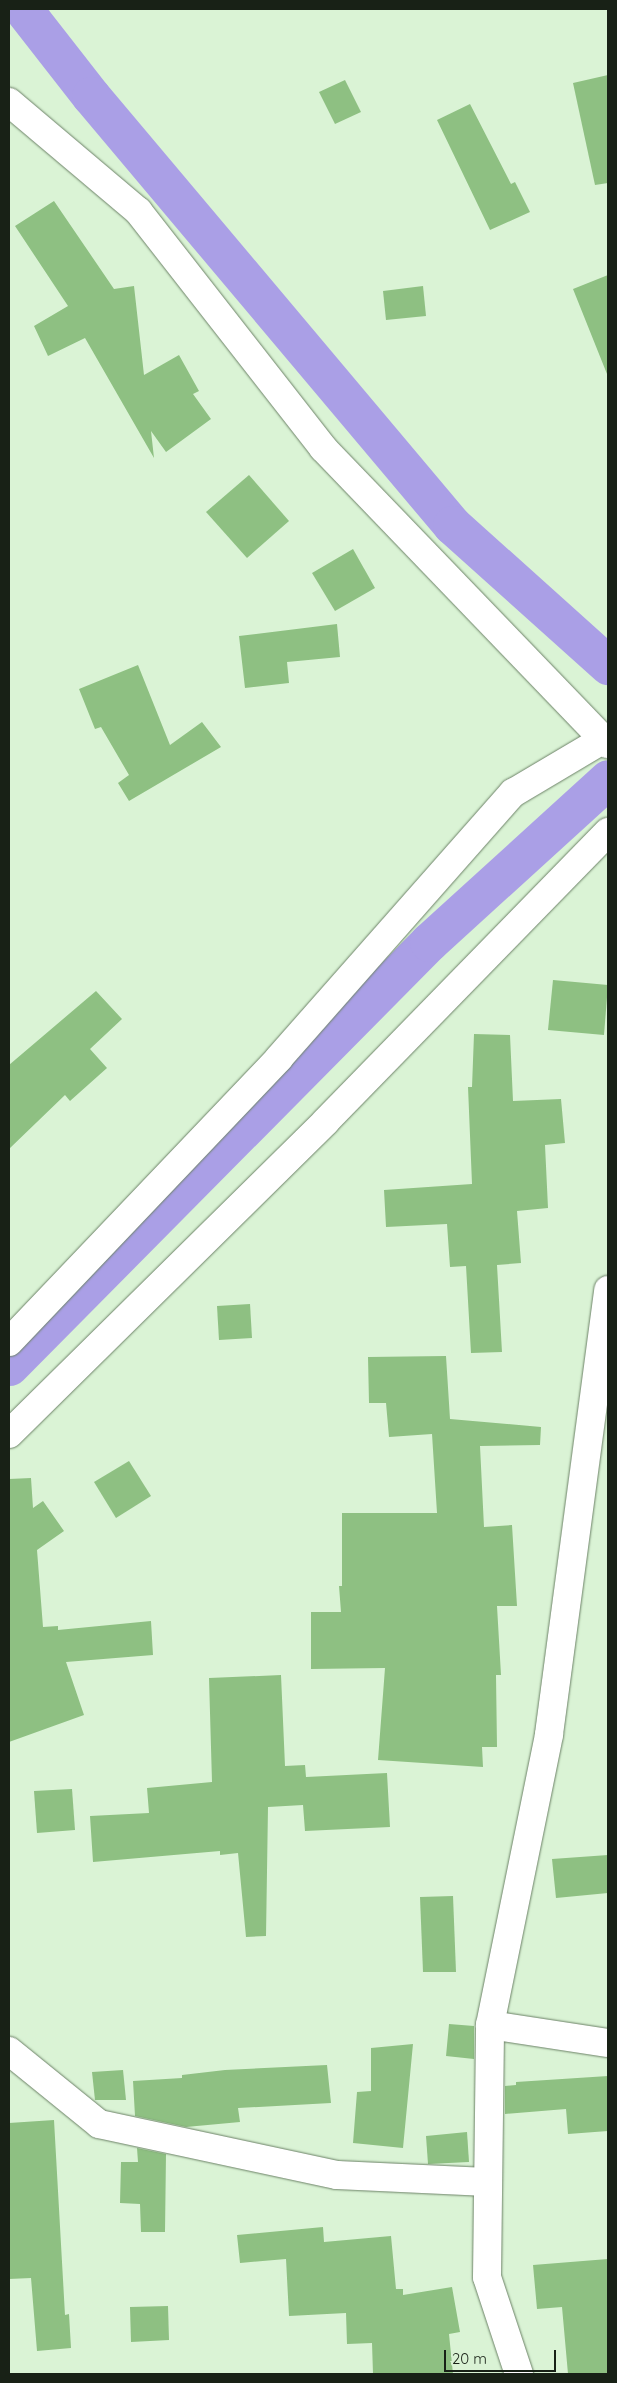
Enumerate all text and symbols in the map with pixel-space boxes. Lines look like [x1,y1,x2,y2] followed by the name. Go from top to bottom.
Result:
[447,2340,560,2372] scale bar
[452,2349,487,2368] text: 20 m

